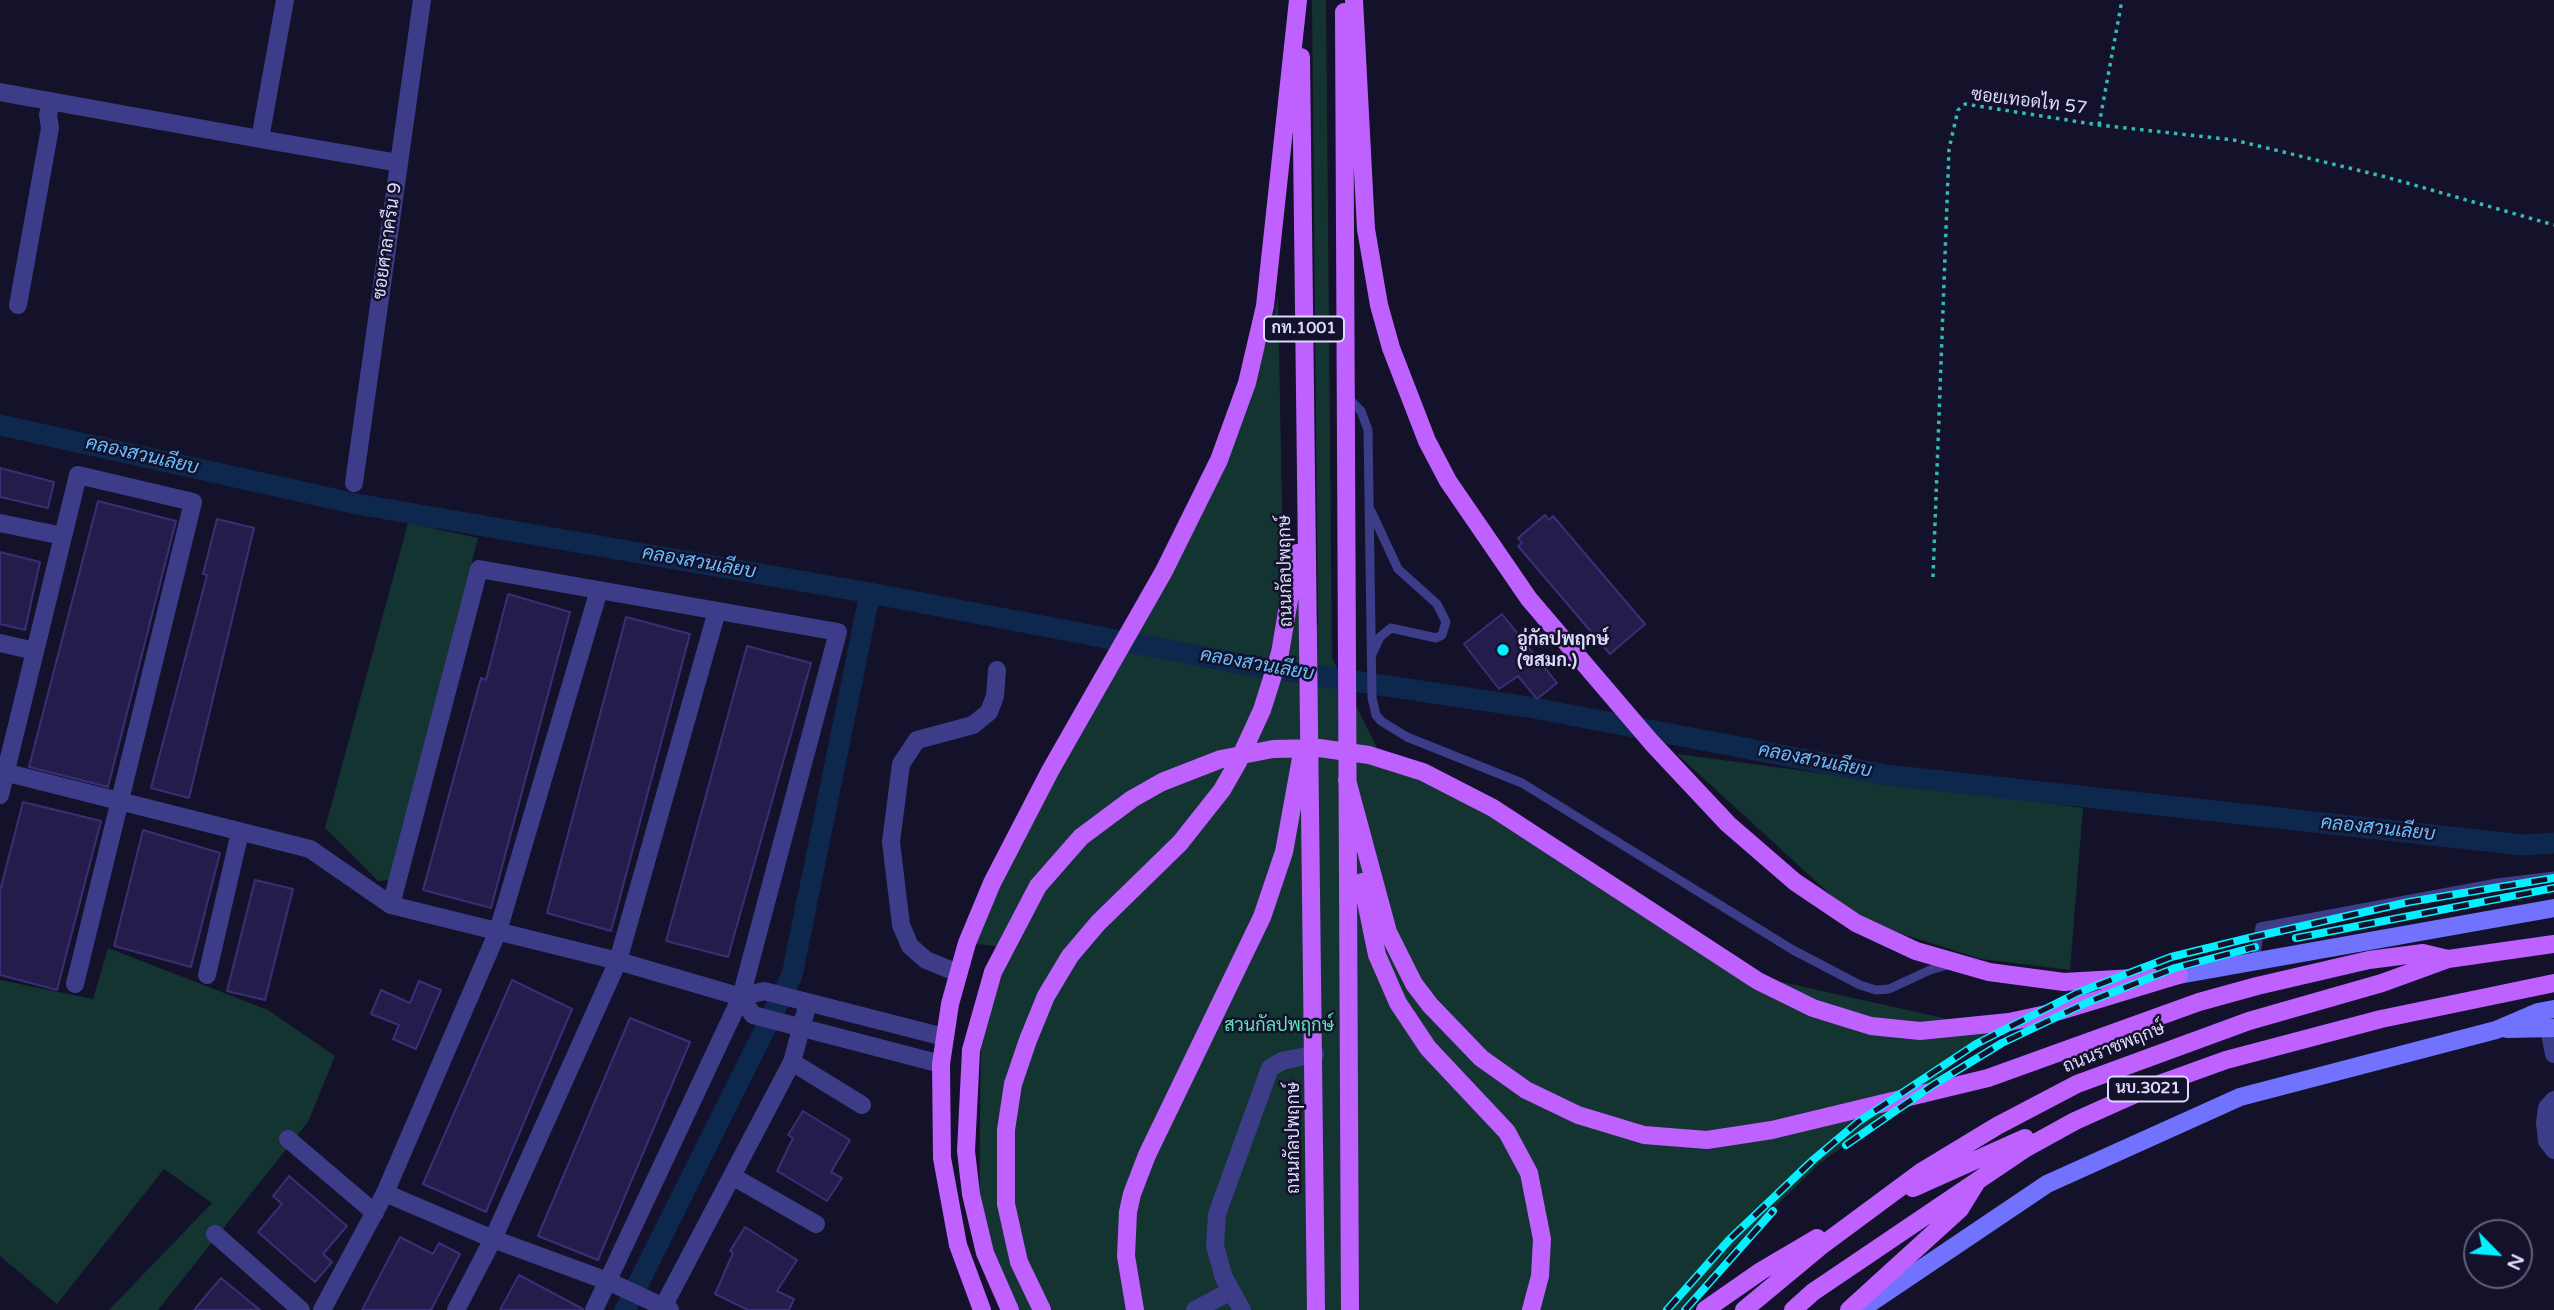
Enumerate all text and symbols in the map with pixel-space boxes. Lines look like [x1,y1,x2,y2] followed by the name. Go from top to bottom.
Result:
[1970,84,2088,120] street label: ซอยเทอดไท 57
[369,181,407,301] street label: ซอยศาลาครืน 9
[1264,316,1344,342] road number: กท.1001
[83,432,201,480] water label: คลองสวนเลียบ
[1274,515,1298,627] street label: ถนนกัลปพฤกษ์
[640,542,758,584] water label: คลองสวนเลียบ
[1517,629,1609,672] place label: อู่กัลปพฤกษ์ (ขสมก.)
[1495,642,1511,658] marker: อู่กัลปพฤกษ์ (ขสมก.)
[1198,644,1316,686] water label: คลองสวนเลียบ
[1756,739,1874,783] water label: คลองสวนเลียบ
[2320,812,2436,846] water label: คลองสวนเลียบ
[1224,1015,1334,1037] park label: สวนกัลปพฤกษ์
[2060,1018,2168,1078] street label: ถนนราชพฤกษ์
[2108,1077,2188,1102] road number: นบ.3021
[1283,1082,1305,1194] street label: ถนนกัลปพฤกษ์
[2463,1219,2533,1289] north arrow
[2502,1250,2528,1274] text: N

